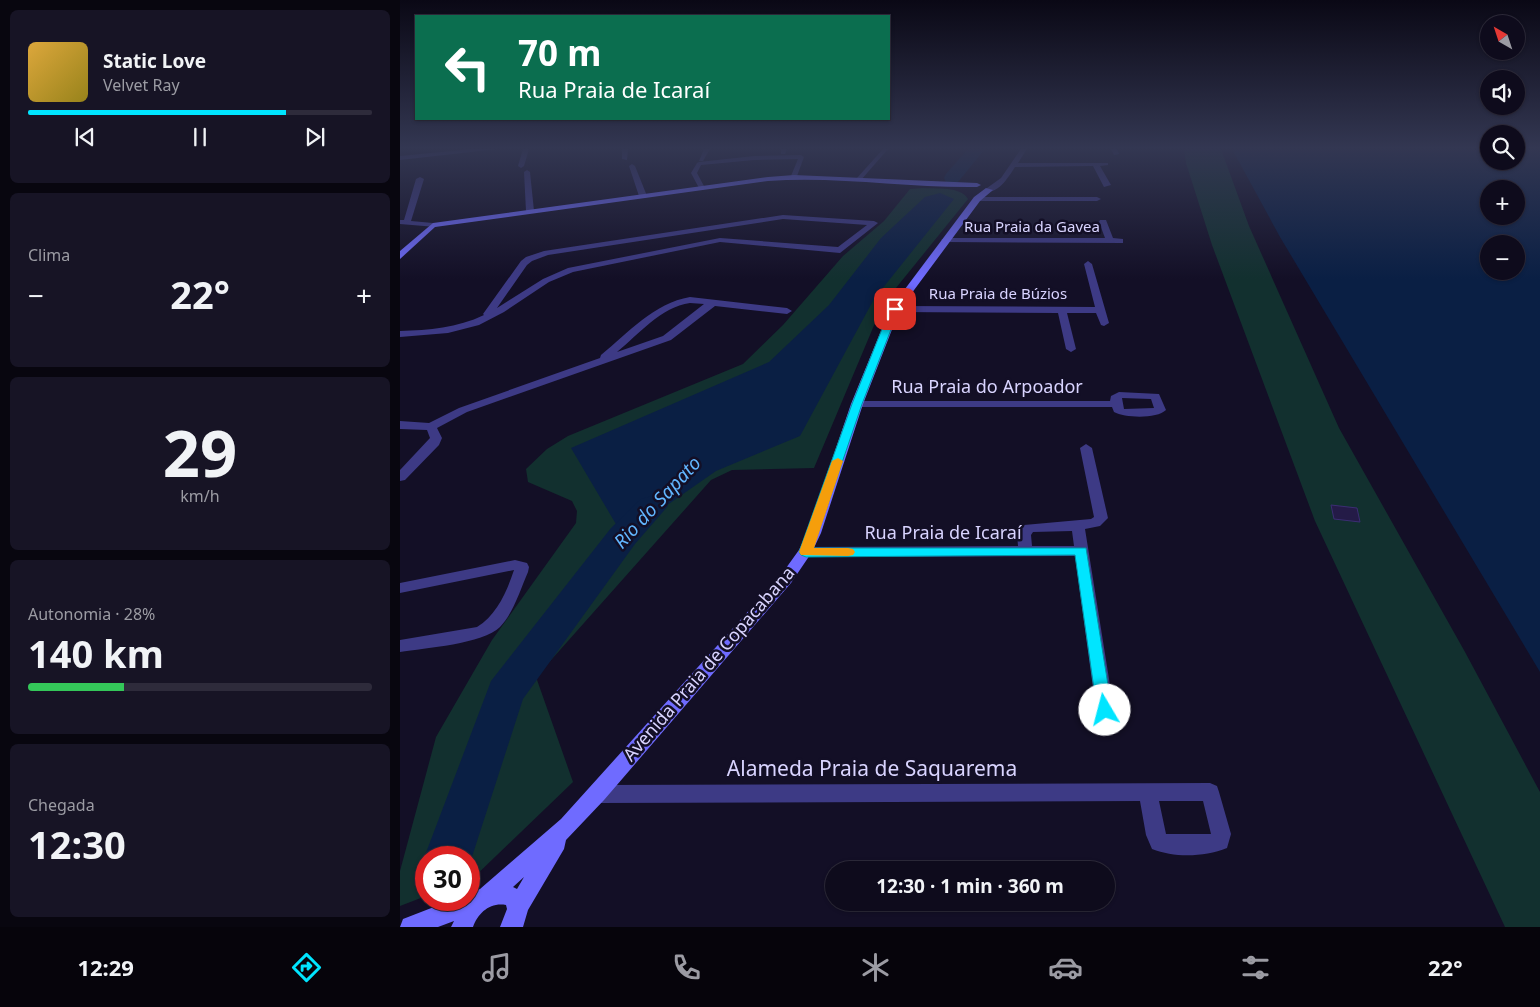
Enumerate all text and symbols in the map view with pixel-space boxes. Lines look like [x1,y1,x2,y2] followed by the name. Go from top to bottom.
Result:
[1480,15,1525,60] north arrow
[1480,15,1525,280] map controls
[518,29,601,76] text: 70 m
[435,35,500,100] icon: left
[103,48,206,74] text: Static Love
[1480,70,1525,115] button: sound
[103,74,180,96] text: Velvet Ray
[518,74,710,104] text: Rua Praia de Icaraí
[71,123,99,151] icon: previous
[186,123,214,151] icon: pause
[301,123,329,151] icon: next
[1480,125,1525,170] button: search
[1480,180,1525,225] button: +
[964,216,1100,236] street label: Rua Praia da Gavea
[1480,235,1525,280] button: −
[28,244,70,266] text: Clima
[170,268,230,320] text: 22°
[28,276,44,314] text: −
[356,276,372,314] text: +
[929,283,1067,303] street label: Rua Praia de Búzios
[874,288,916,330] pin
[881,295,909,323] icon: arrive
[891,374,1083,398] street label: Rua Praia do Arpoador
[163,408,237,496] text: 29
[608,450,706,554] water label: Rio do Sapato
[180,485,220,507] text: km/h
[864,520,1022,544] street label: Rua Praia de Icaraí
[617,561,799,766] street label: Avenida Praia de Copacabana
[28,603,155,625] text: Autonomia · 28%
[28,627,164,679] text: 140 km
[1078,683,1130,735] position arrow
[727,754,1017,782] street label: Alameda Praia de Saquarema
[28,794,95,816] text: Chegada
[28,818,126,870] text: 12:30
[415,846,480,911] speed limit sign: 30
[876,873,1064,899] text: 12:30 · 1 min · 360 m
[289,950,324,985] icon: directions
[479,950,514,985] icon: music
[669,950,704,985] icon: phone
[858,950,893,985] icon: climate
[1048,950,1083,985] icon: car
[1238,950,1273,985] icon: filters
[77,952,134,982] text: 12:29
[1428,952,1462,982] text: 22°

